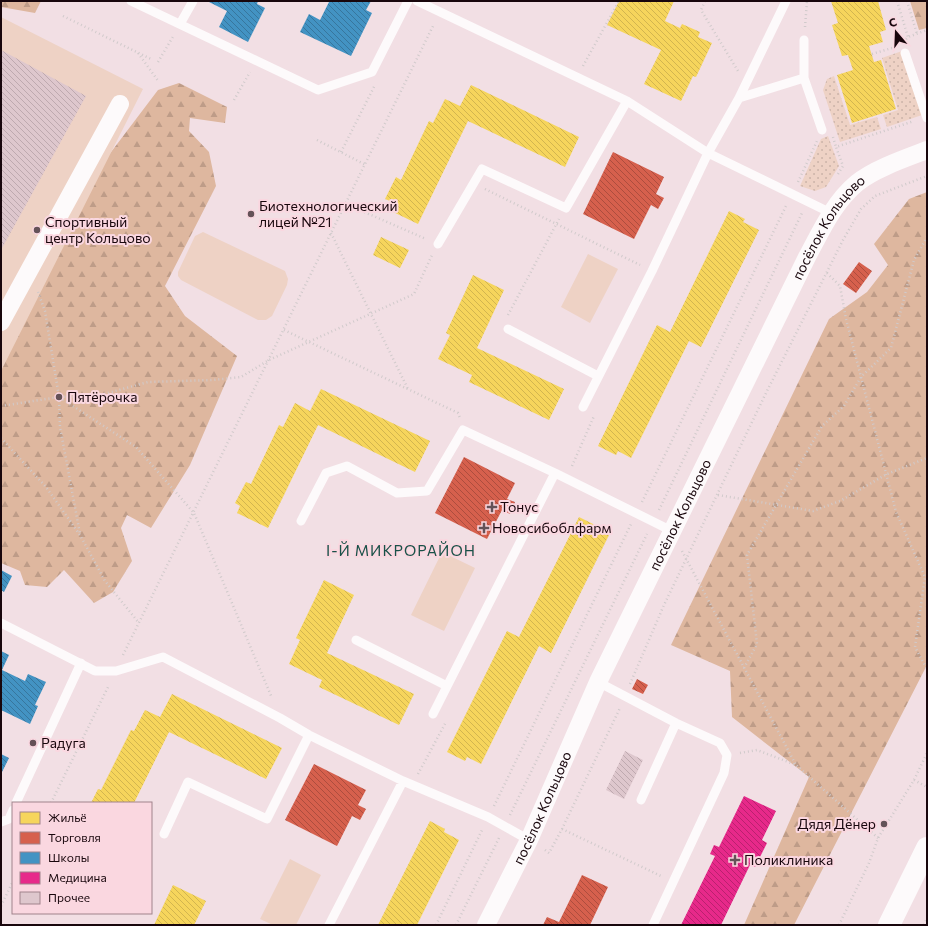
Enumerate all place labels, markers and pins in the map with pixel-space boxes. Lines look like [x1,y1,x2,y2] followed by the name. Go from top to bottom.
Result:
[259,197,398,230] place label: Биотехнологический лицей №21
[246,209,256,219] marker: Биотехнологический лицей №21
[45,213,151,246] place label: Спортивный центр Кольцово
[32,225,42,235] marker: Спортивный центр Кольцово
[67,388,137,405] place label: Пятёрочка
[54,392,64,402] marker: Пятёрочка
[500,498,538,515] place label: Тонус
[487,502,497,512] marker: Тонус
[492,519,611,536] place label: Новосибоблфарм
[479,523,489,533] marker: Новосибоблфарм
[41,734,86,751] place label: Радуга
[28,738,38,748] marker: Радуга
[798,815,876,832] place label: Дядя Дёнер
[879,819,889,829] marker: Дядя Дёнер
[744,851,833,868] place label: Поликлиника
[729,854,741,866] marker: Поликлиника

